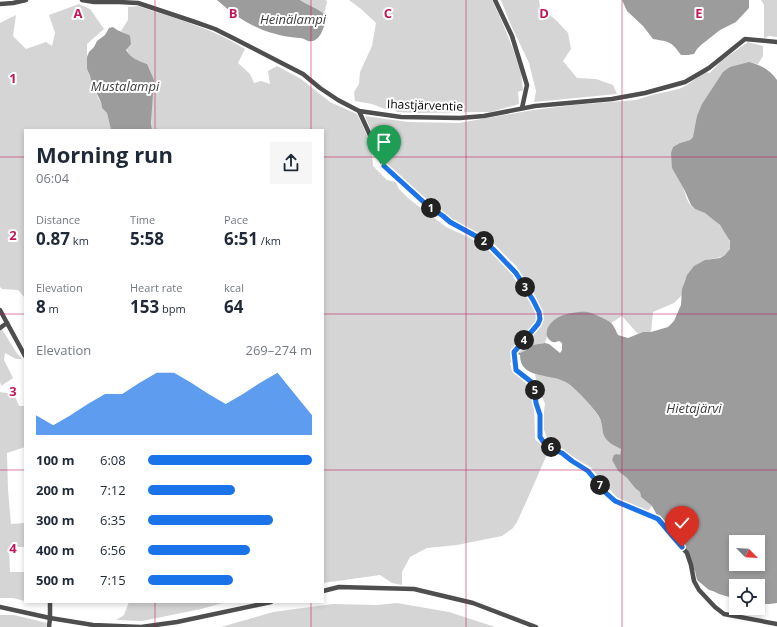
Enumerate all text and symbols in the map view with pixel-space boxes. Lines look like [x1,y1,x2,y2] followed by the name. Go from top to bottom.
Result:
[74,4,83,22] text: A
[229,4,238,22] text: B
[384,4,392,22] text: C
[539,4,549,22] text: D
[695,4,703,22] text: E
[260,10,327,28] water label: Heinälampi
[9,69,17,87] text: 1
[91,77,160,95] water label: Mustalampi
[387,95,464,115] street label: Ihastjärventie
[367,125,401,166] pin
[373,131,395,153] icon: arrive
[36,139,173,169] text: Morning run
[270,142,312,184] button: share
[36,169,69,187] text: 06:04
[421,198,441,218] pin: 1
[428,200,434,215] text: 1
[36,212,80,227] text: Distance
[130,212,155,227] text: Time
[224,212,248,227] text: Pace
[9,226,17,244] text: 2
[36,227,70,250] text: 0.87
[130,227,164,250] text: 5:58
[224,227,258,250] text: 6:51
[474,231,494,251] pin: 2
[70,233,89,248] text: km
[258,233,281,248] text: /km
[481,233,487,248] text: 2
[515,277,535,297] pin: 3
[522,279,528,294] text: 3
[36,280,83,295] text: Elevation
[130,280,182,295] text: Heart rate
[224,280,244,295] text: kcal
[36,295,46,318] text: 8
[130,295,159,318] text: 153
[224,295,243,318] text: 64
[46,301,59,316] text: m
[159,301,186,316] text: bpm
[514,330,534,350] pin: 4
[521,332,527,347] text: 4
[36,341,91,359] text: Elevation
[245,341,312,359] text: 269–274 m
[525,380,545,400] pin: 5
[9,382,17,400] text: 3
[532,382,538,397] text: 5
[666,399,722,417] water label: Hietajärvi
[541,437,561,457] pin: 6
[548,439,554,454] text: 6
[36,451,74,469] text: 100 m
[100,451,126,469] text: 6:08
[590,475,610,495] pin: 7
[597,477,603,492] text: 7
[36,481,74,499] text: 200 m
[100,481,126,499] text: 7:12
[665,506,699,547] pin
[36,511,74,529] text: 300 m
[100,511,126,529] text: 6:35
[671,512,693,534] icon: check
[729,535,765,571] north arrow
[729,535,765,615] map controls
[9,539,17,557] text: 4
[36,541,74,559] text: 400 m
[100,541,126,559] text: 6:56
[36,571,74,589] text: 500 m
[100,571,126,589] text: 7:15
[729,579,765,615] button: locate

